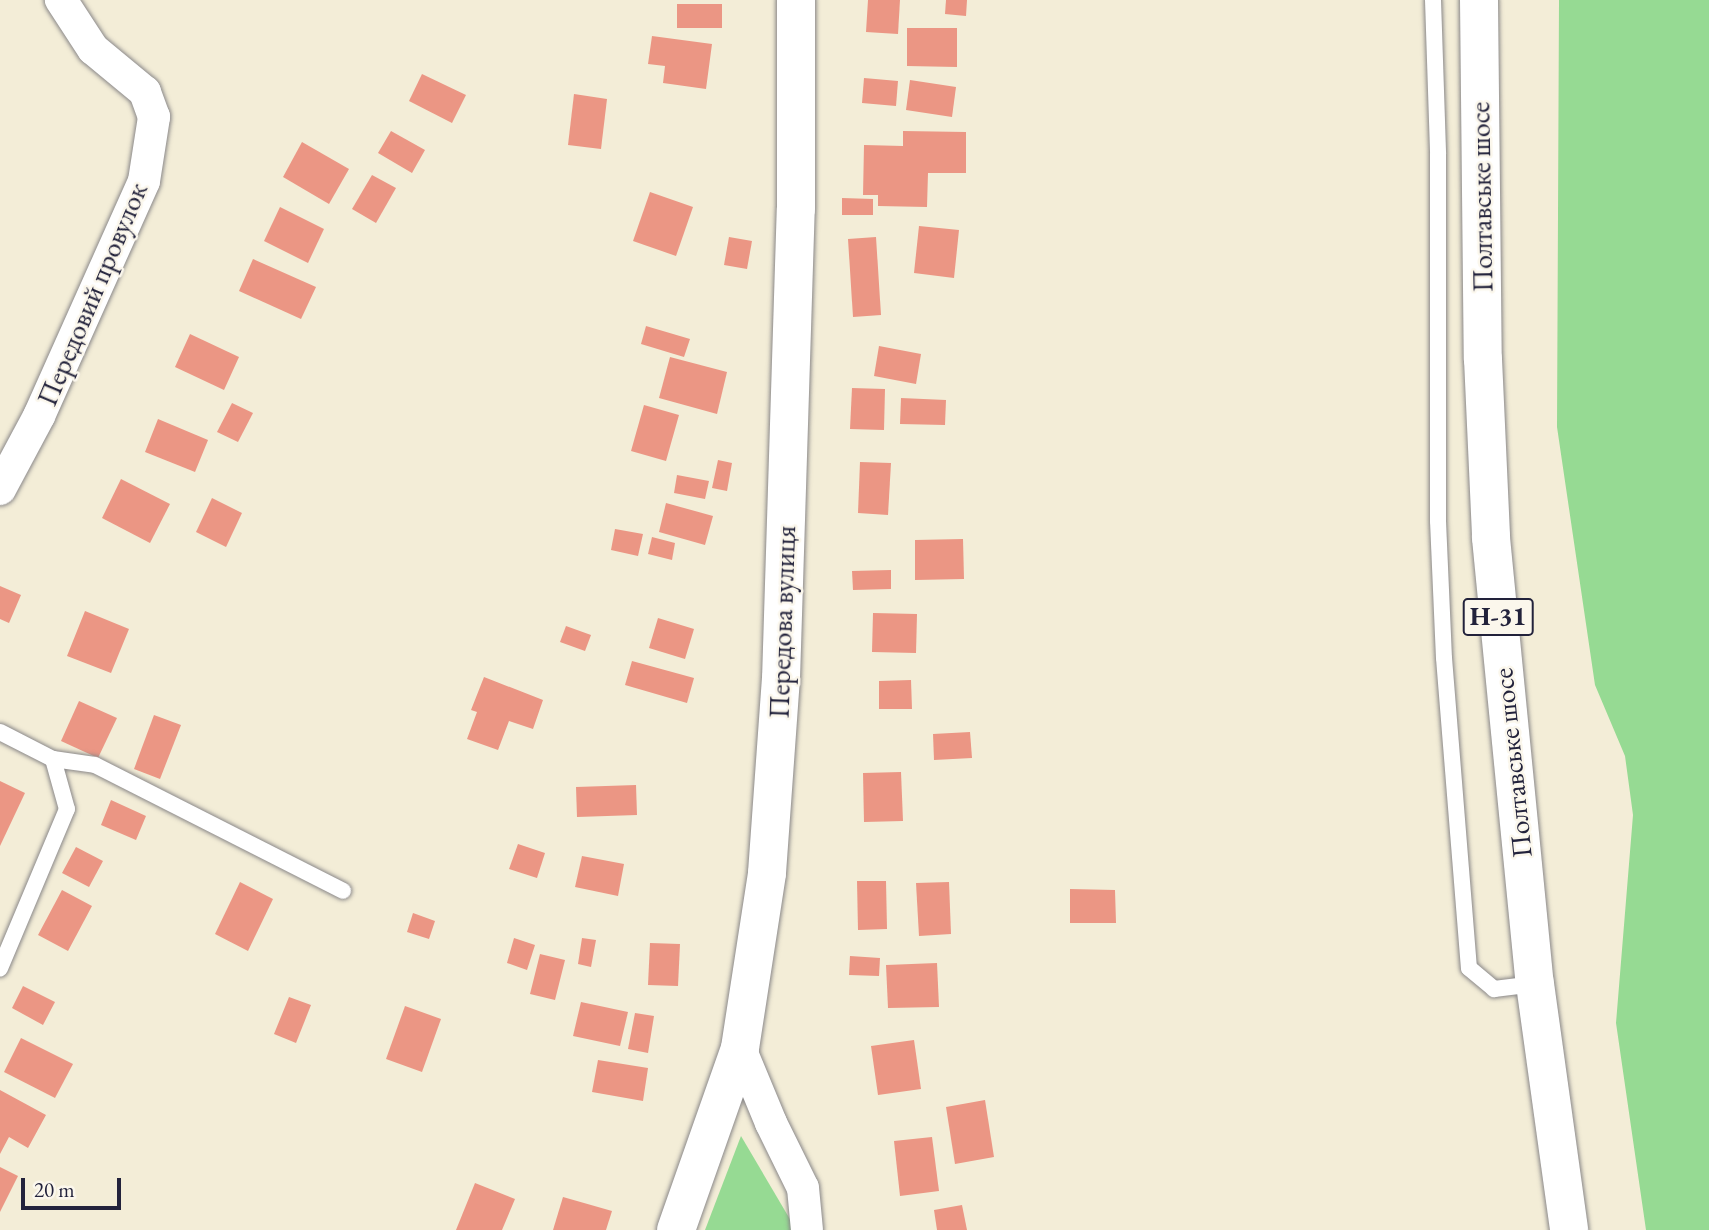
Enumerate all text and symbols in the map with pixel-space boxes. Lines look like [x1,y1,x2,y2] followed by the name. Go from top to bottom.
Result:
[1463,101,1499,293] street label: Полтавське шосе
[30,177,154,411] street label: Передовий провулок
[762,525,802,719] street label: Передова вулиця
[1461,594,1535,639] road number: Н-31
[1485,666,1539,860] street label: Полтавське шосе
[24,1164,124,1208] scale bar
[34,1176,75,1203] text: 20 m

